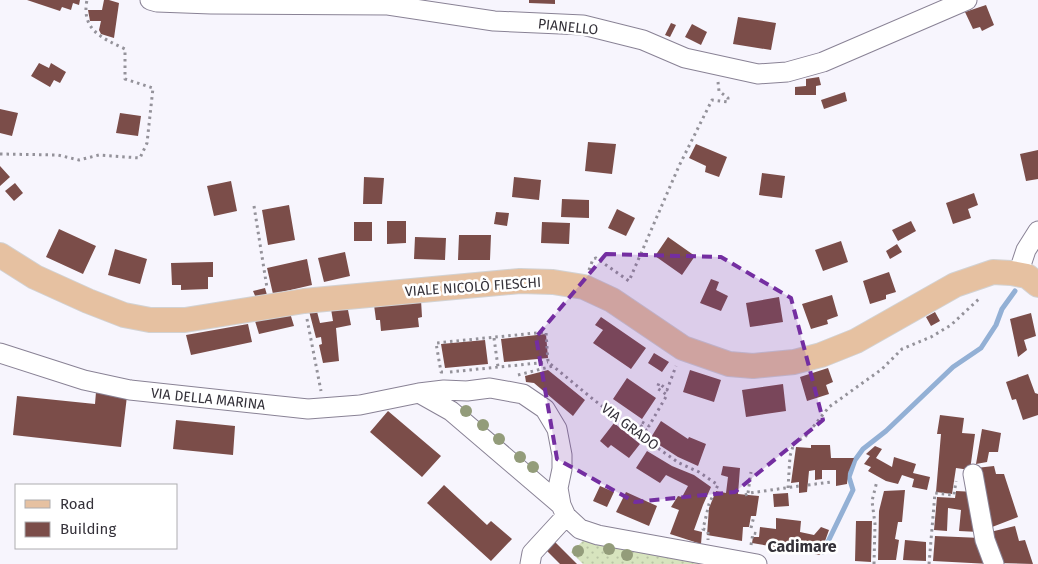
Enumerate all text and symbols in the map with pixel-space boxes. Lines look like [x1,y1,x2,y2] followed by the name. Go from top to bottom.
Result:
[537,15,599,39] street label: PIANELLO
[404,273,542,300] street label: VIALE NICOLÒ FIESCHI
[150,385,266,413] street label: VIA DELLA MARINA
[598,400,662,454] street label: VIA GRADO
[15,484,178,549] legend
[60,495,95,513] text: Road
[60,520,116,538] text: Building
[768,537,837,556] district label: Cadimare

